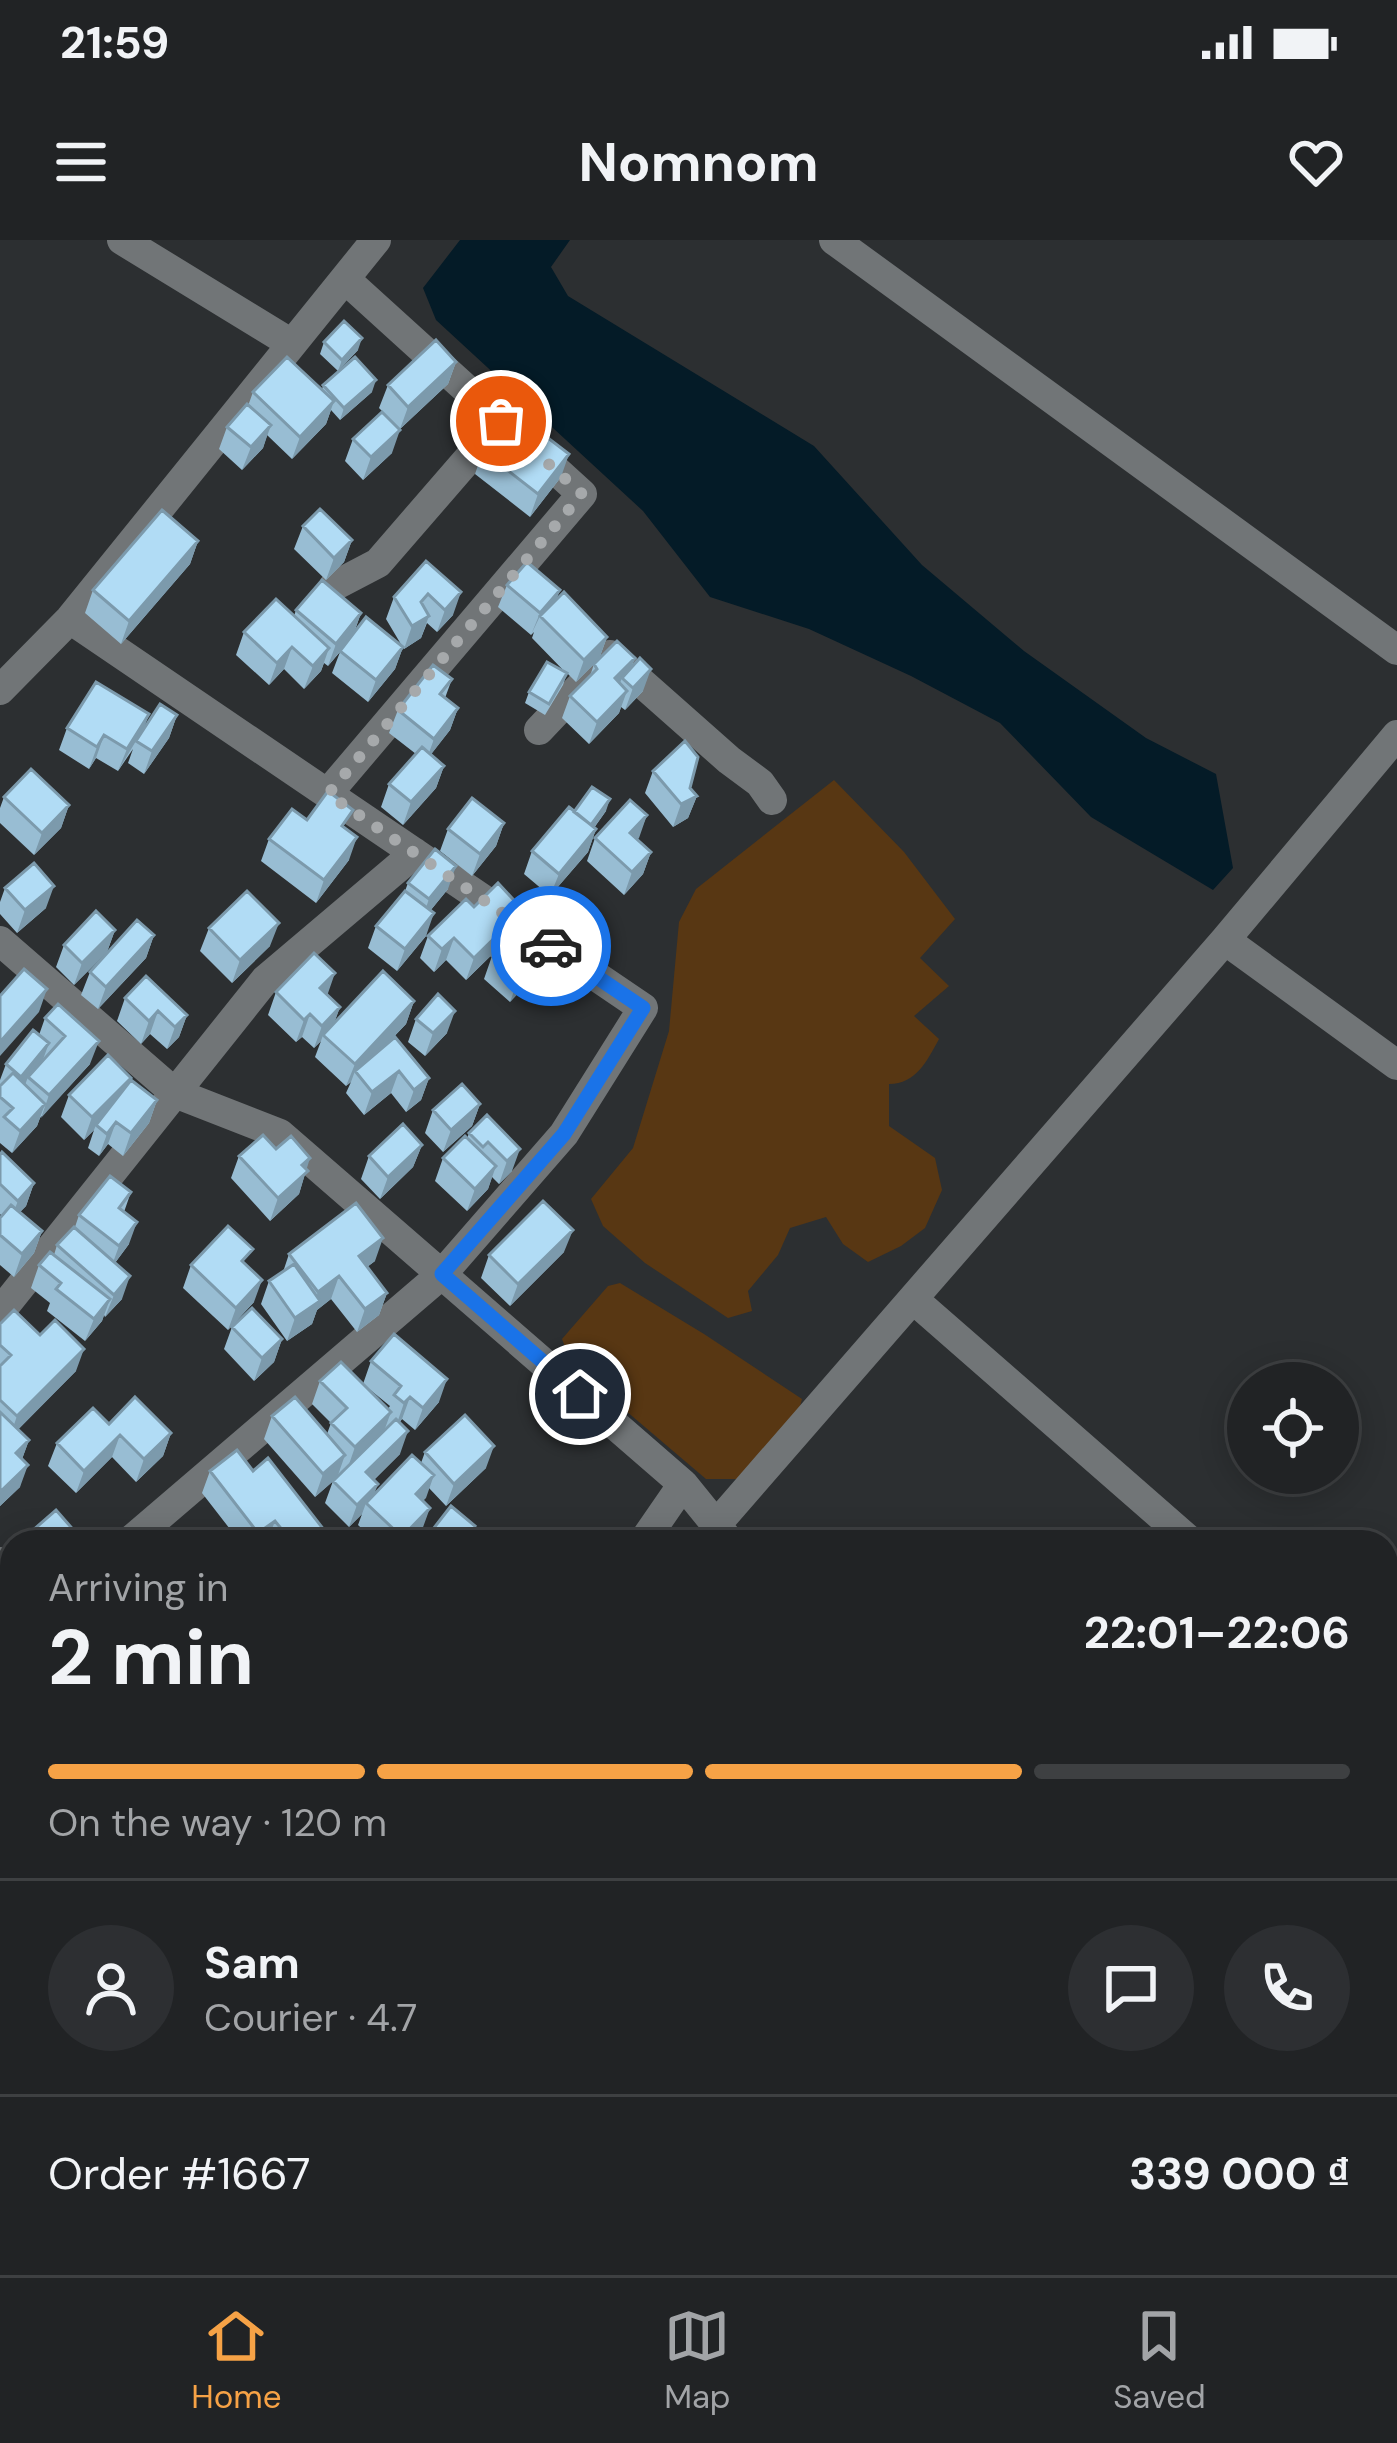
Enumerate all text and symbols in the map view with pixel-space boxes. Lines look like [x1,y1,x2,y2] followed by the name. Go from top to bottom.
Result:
[60,13,169,72] text: 21:59
[578,127,819,198] text: Nomnom
[48,129,114,195] icon: menu
[1283,129,1349,195] icon: heart
[450,370,552,472] pin
[468,388,534,454] icon: bag
[491,886,611,1006] courier
[518,913,584,979] icon: car
[529,1343,631,1445] pin
[547,1361,613,1427] icon: home
[1227,1362,1359,1494] map controls
[1227,1362,1359,1494] button: locate
[48,1562,228,1613] text: Arriving in
[1084,1603,1350,1662] text: 22:01–22:06
[48,1607,254,1708] text: 2 min
[48,1797,387,1848] text: On the way · 120 m
[48,1925,174,2051] button: person
[1068,1925,1194,2051] button: chat
[1224,1925,1350,2051] button: phone
[204,1933,300,1992] text: Sam
[204,1992,417,2043] text: Courier · 4.7
[48,2144,311,2203] text: Order #1667
[1129,2144,1350,2203] text: 339 000 ₫
[191,2303,282,2418] tab: Home
[664,2303,731,2418] tab: Map
[1113,2303,1206,2418] tab: Saved

